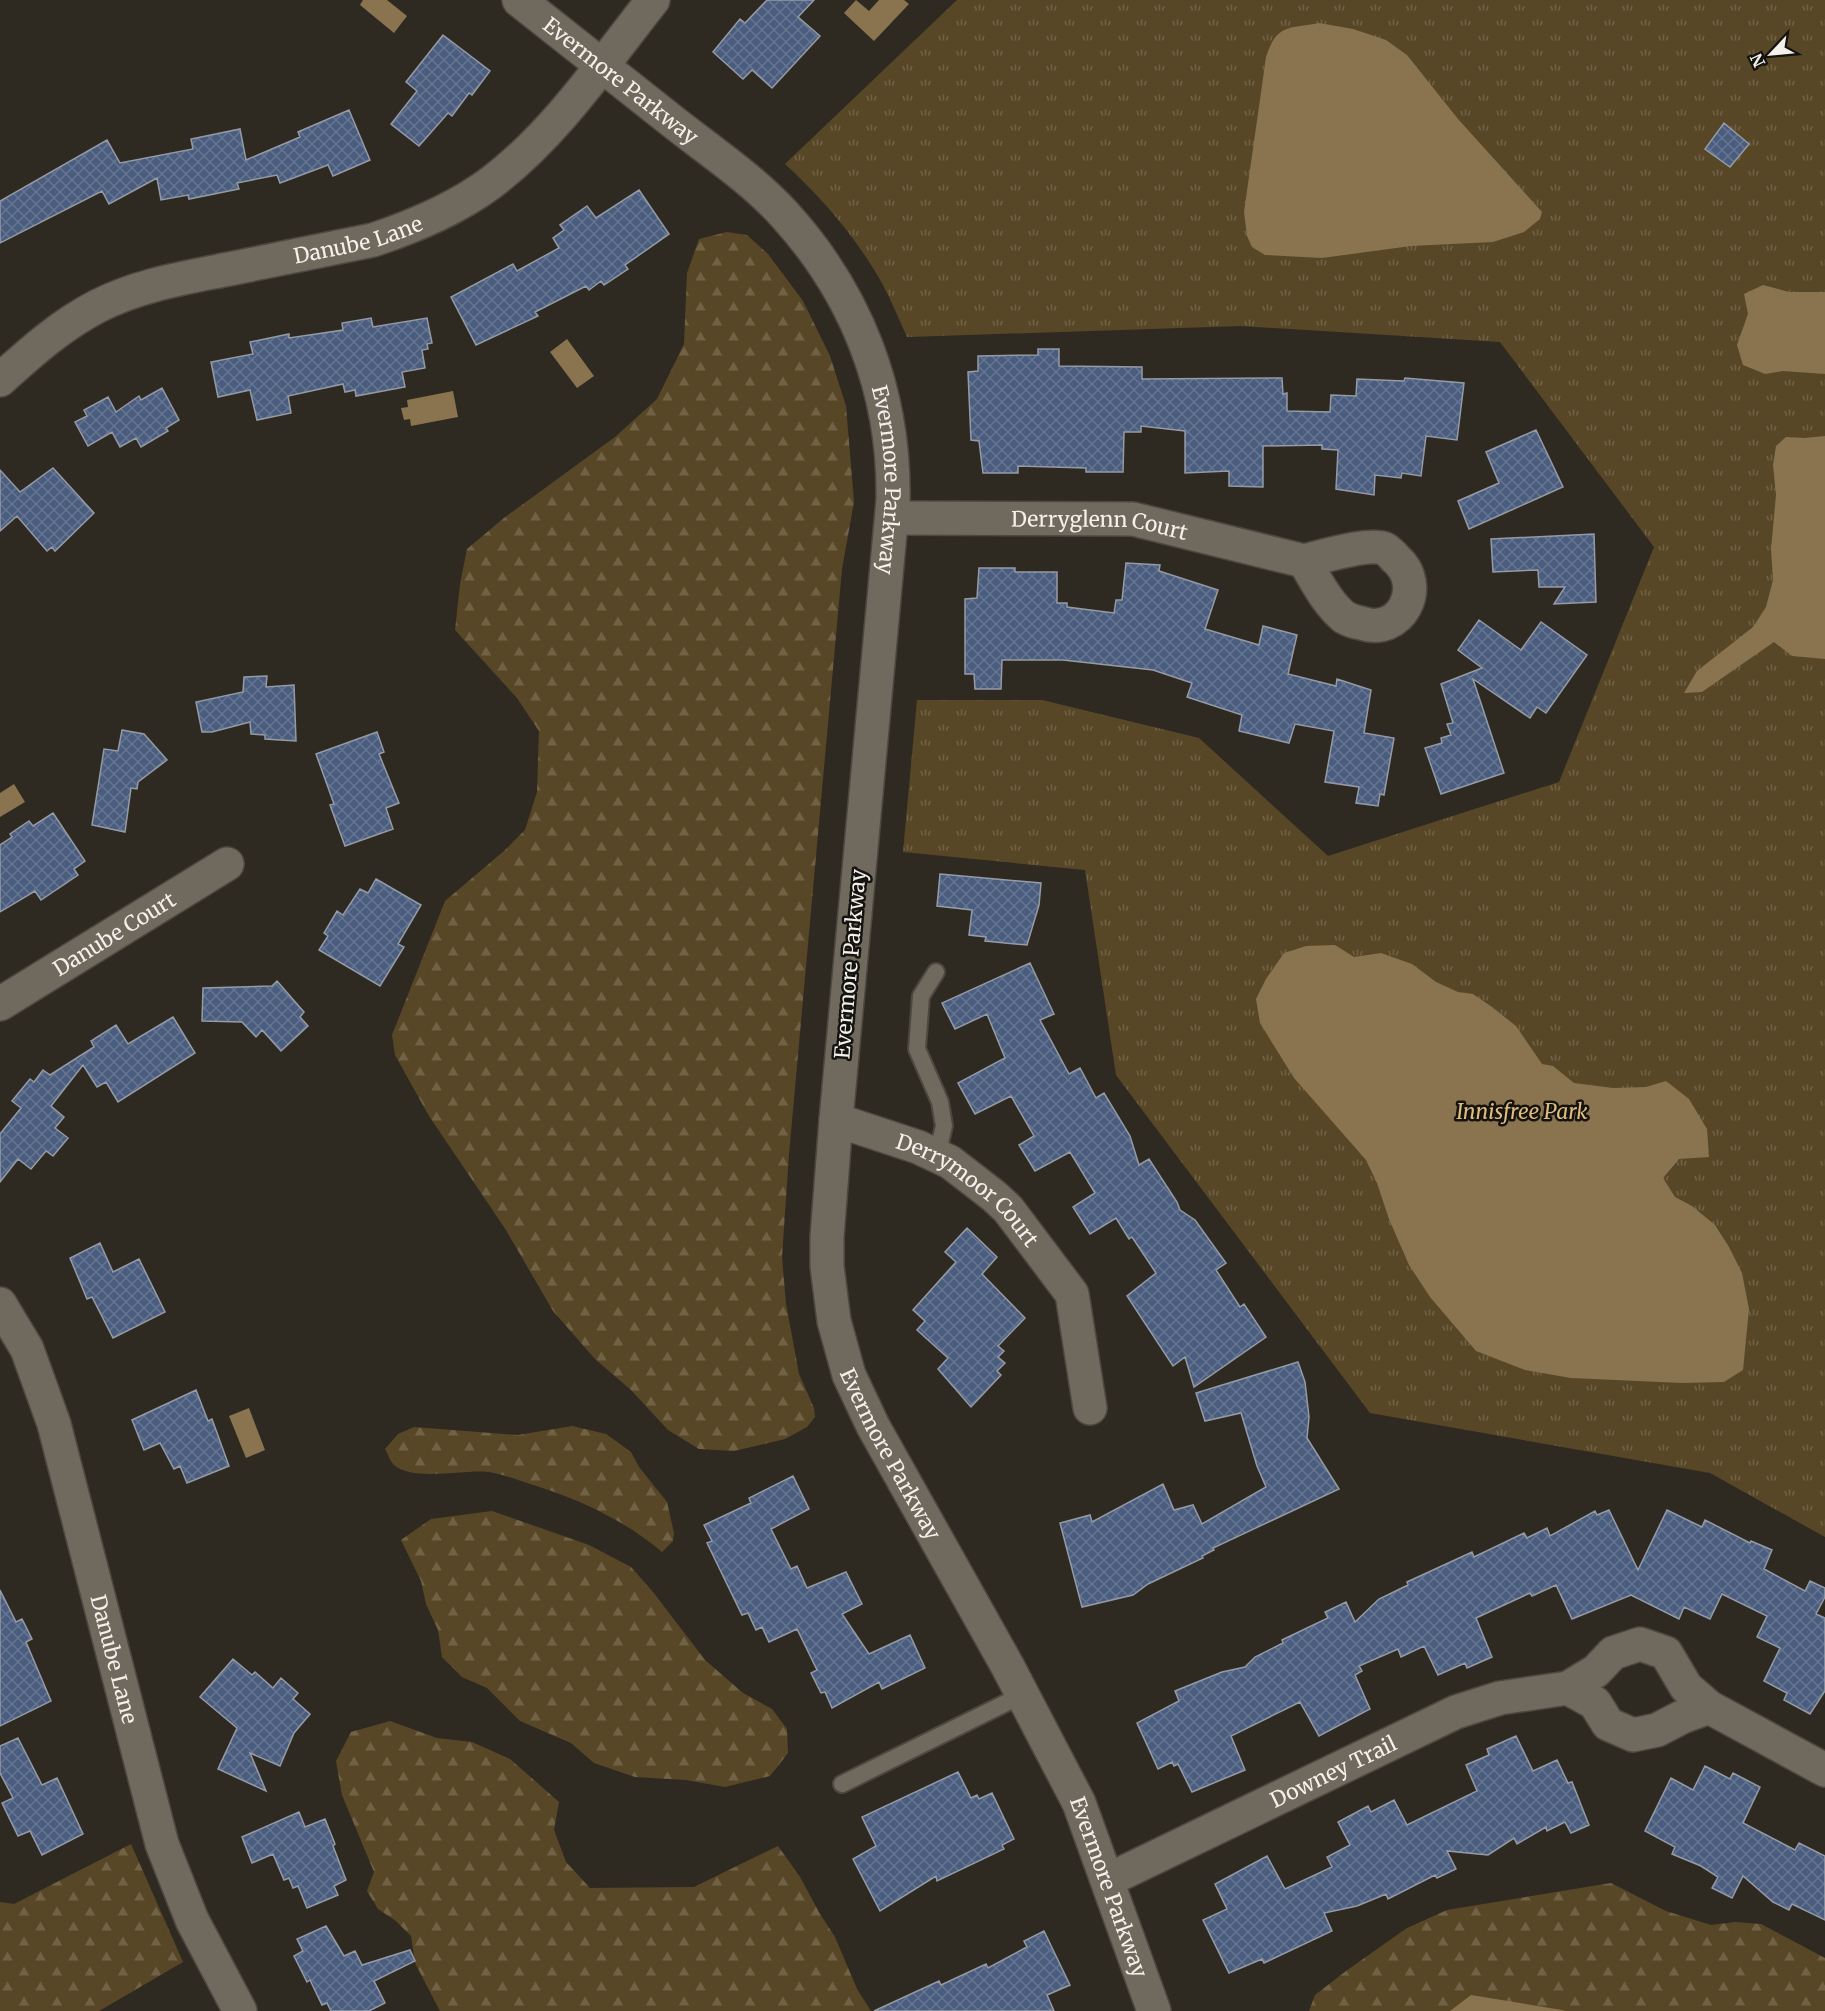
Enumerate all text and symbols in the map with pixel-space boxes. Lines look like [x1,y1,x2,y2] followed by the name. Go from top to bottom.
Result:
[538,11,705,151] street label: Evermore Parkway
[1741,24,1801,84] north arrow
[1746,50,1769,71] text: N
[291,209,426,269] street label: Danube Lane
[866,382,907,576] street label: Evermore Parkway
[1011,505,1191,545] street label: Derryglenn Court
[828,867,872,1060] street label: Evermore Parkway
[48,886,180,982] street label: Danube Court
[1456,1098,1588,1125] park label: Innisfree Park
[893,1127,1045,1252] street label: Derrymoor Court
[834,1364,948,1545] street label: Evermore Parkway
[85,1592,144,1727] street label: Danube Lane
[1266,1729,1401,1813] street label: Downey Trail
[1064,1793,1154,1982] street label: Evermore Parkway

